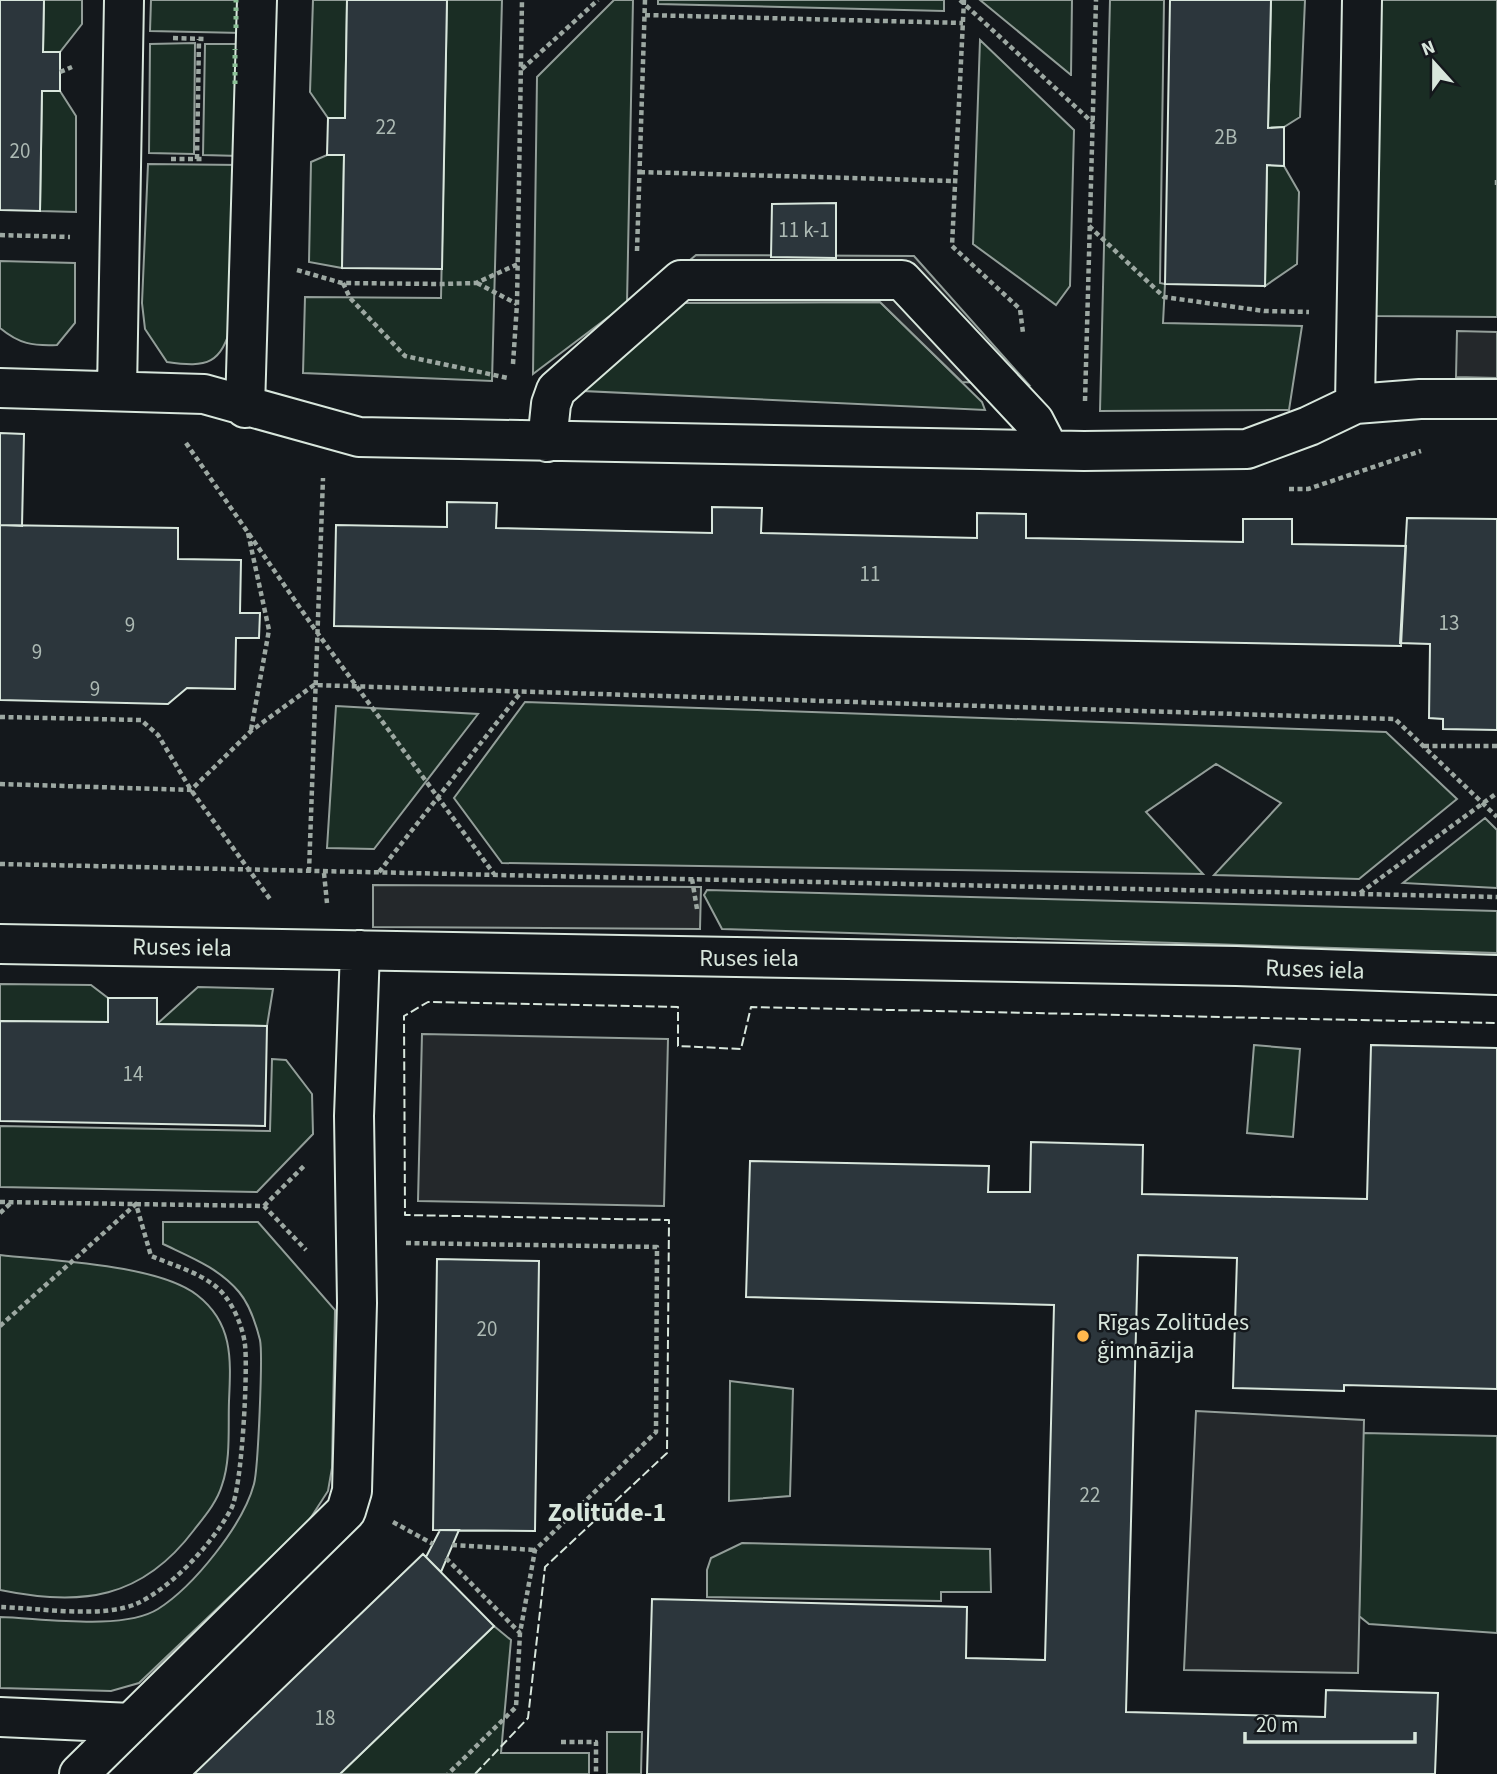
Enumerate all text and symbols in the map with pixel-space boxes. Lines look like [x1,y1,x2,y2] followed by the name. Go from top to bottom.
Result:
[1399,28,1469,98] north arrow
[1418,34,1439,63] text: N
[376,112,396,142] house number: 22
[1215,122,1237,152] house number: 2B
[10,136,30,166] house number: 20
[778,215,830,245] house number: 11 k-1
[860,559,880,589] house number: 11
[1439,608,1459,638] house number: 13
[125,610,135,640] house number: 9
[32,637,42,667] house number: 9
[90,674,100,704] house number: 9
[132,929,232,966] street label: Ruses iela
[699,941,799,976] street label: Ruses iela
[1265,950,1365,989] street label: Ruses iela
[123,1059,143,1089] house number: 14
[1097,1305,1249,1368] place label: Rīgas Zolitūdes ģimnāzija
[477,1314,497,1344] house number: 20
[1075,1328,1091,1344] marker: Rīgas Zolitūdes ģimnāzija
[1080,1480,1100,1510] house number: 22
[548,1494,666,1531] district label: Zolitūde-1
[1245,1700,1415,1744] scale bar
[315,1703,335,1733] house number: 18
[1256,1710,1298,1740] text: 20 m

